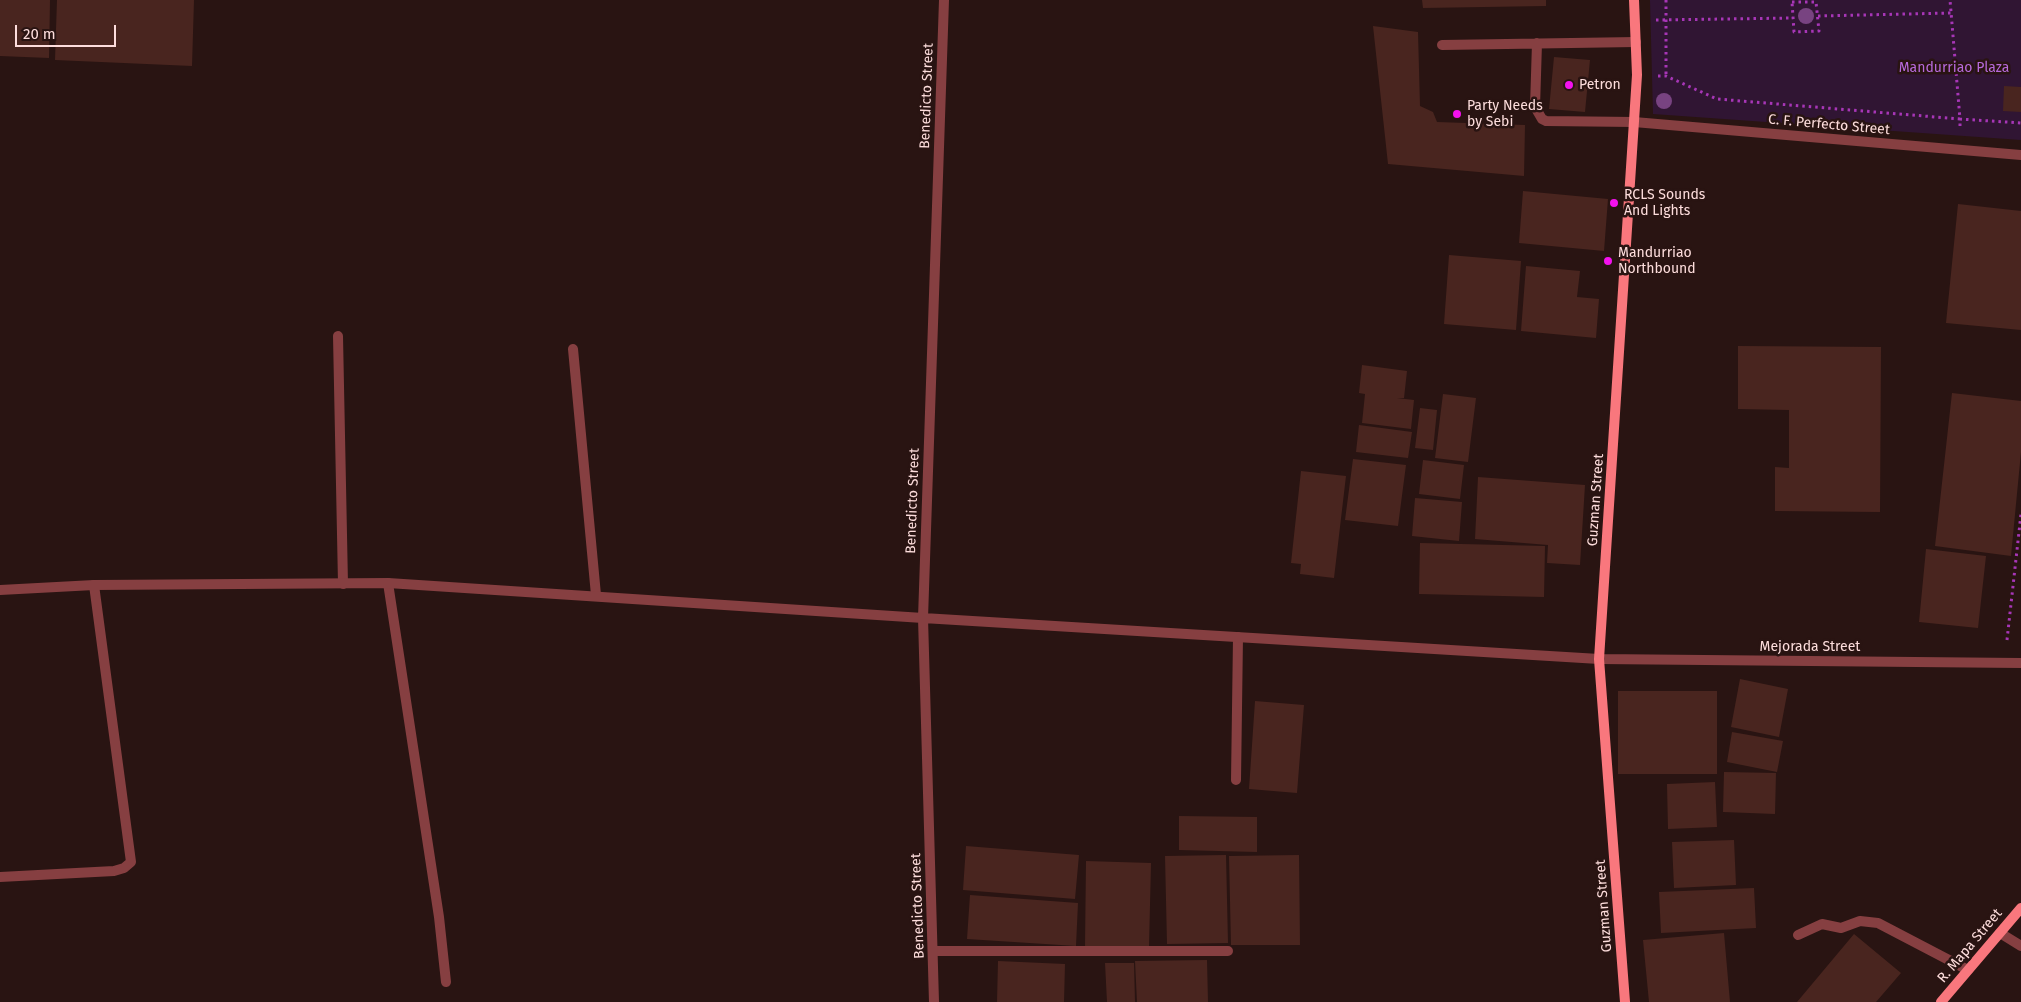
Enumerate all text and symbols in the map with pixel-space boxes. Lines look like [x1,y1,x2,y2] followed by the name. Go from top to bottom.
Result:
[18,15,119,47] scale bar
[23,25,56,43] text: 20 m
[917,43,937,149] street label: Benedicto Street
[1899,60,2009,76] park label: Mandurriao Plaza
[1579,77,1621,93] place label: Petron
[1563,79,1575,91] marker: Petron
[1467,98,1543,130] place label: Party Needs by Sebi
[1451,108,1463,120] marker: Party Needs by Sebi
[1767,111,1891,139] street label: C. F. Perfecto Street
[1624,187,1705,220] place label: RCLS Sounds And Lights
[1608,197,1620,209] marker: RCLS Sounds And Lights
[1618,245,1696,278] place label: Mandurriao Northbound
[1602,255,1614,267] marker: Mandurriao Northbound
[903,448,923,554] street label: Benedicto Street
[1584,453,1608,547] street label: Guzman Street
[1760,639,1860,655] street label: Mejorada Street
[908,853,928,959] street label: Benedicto Street
[1592,859,1616,953] street label: Guzman Street
[1934,906,2006,986] street label: R. Mapa Street

